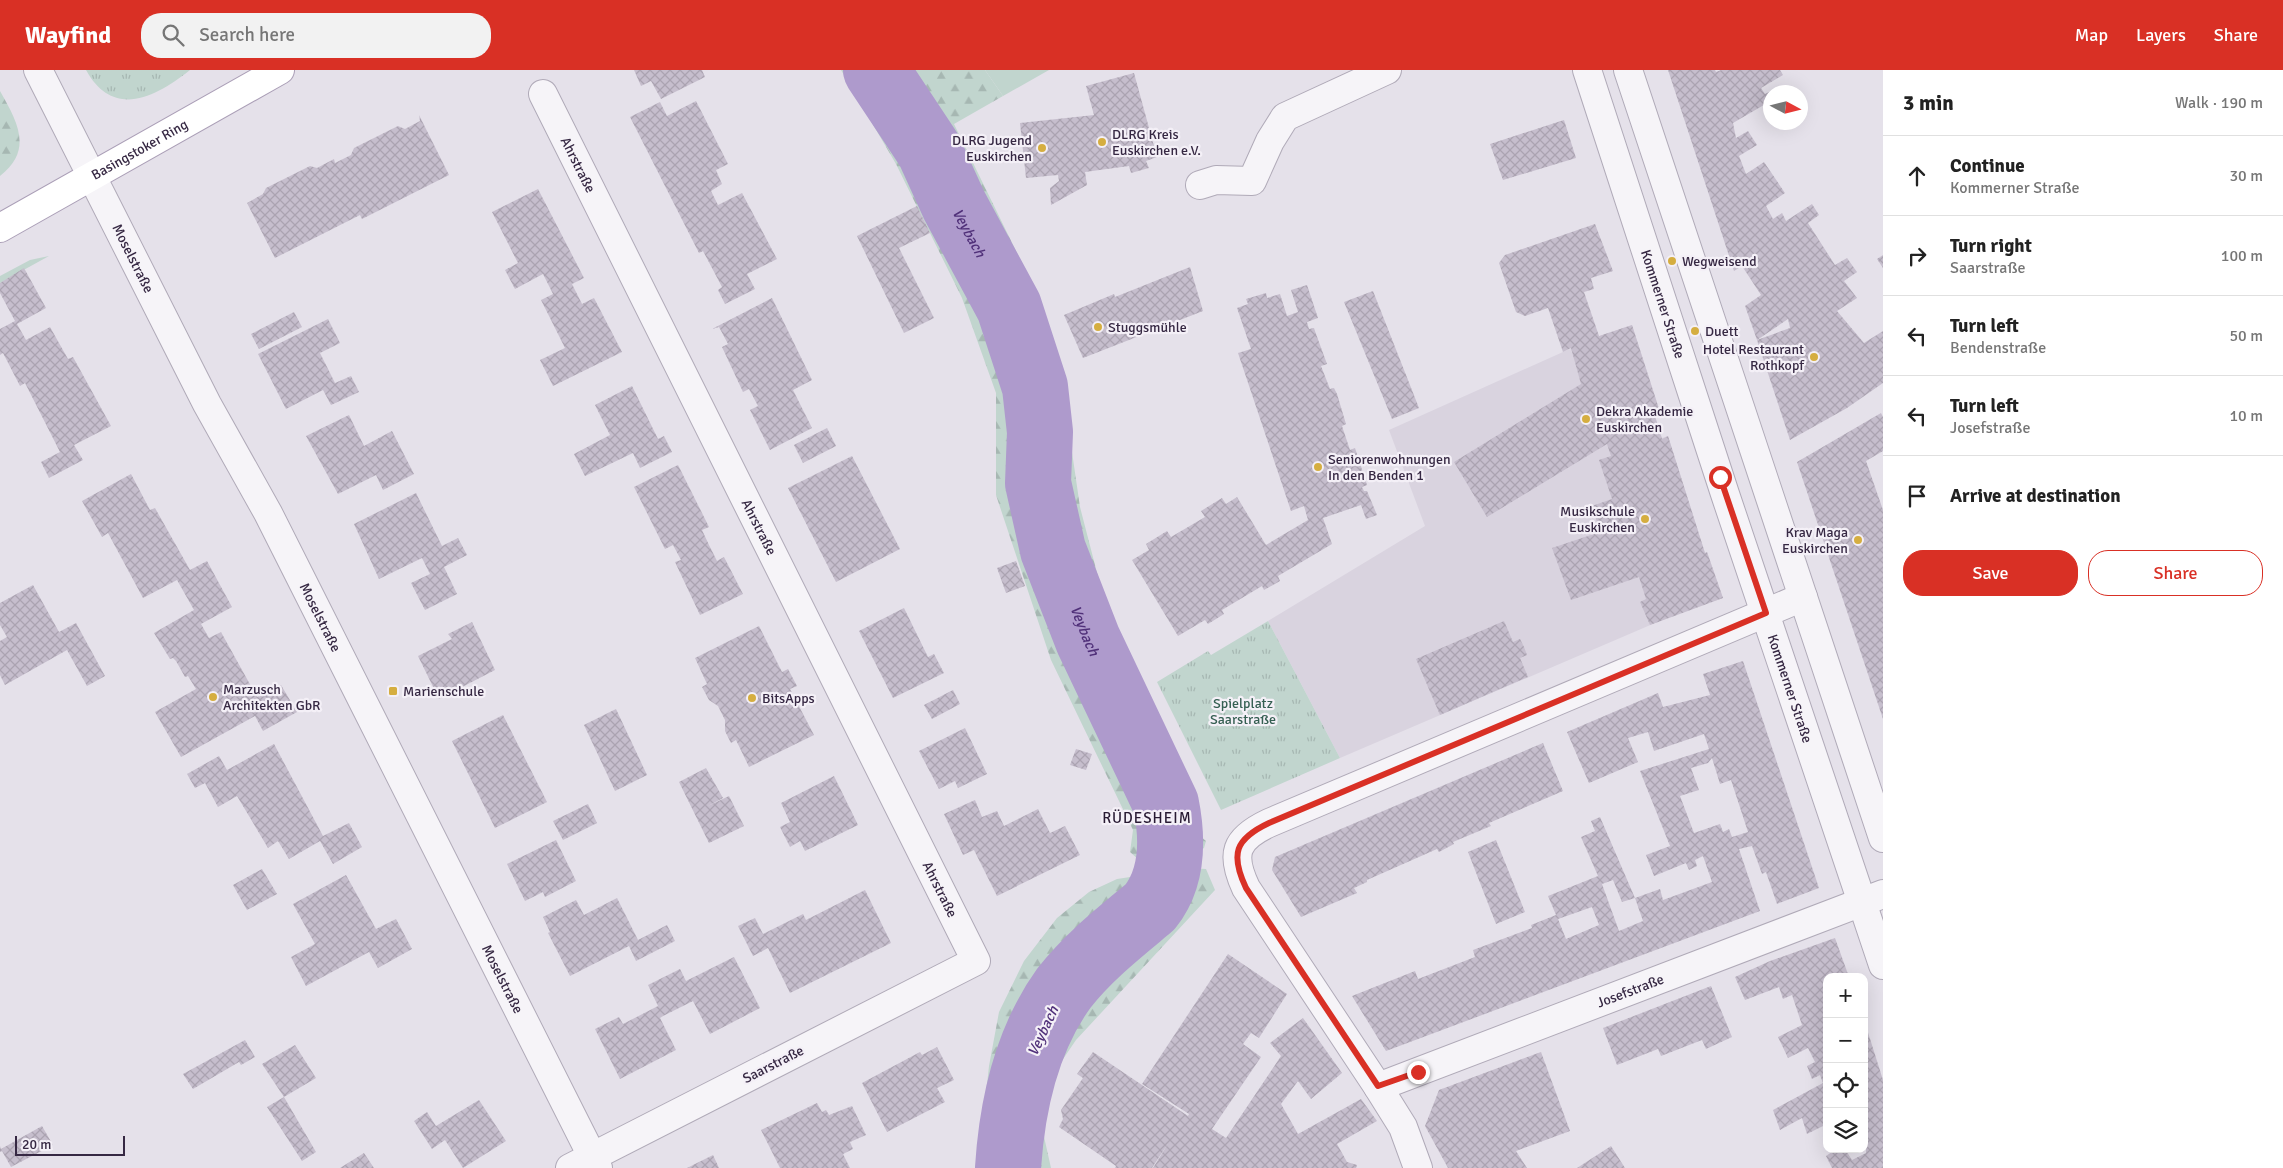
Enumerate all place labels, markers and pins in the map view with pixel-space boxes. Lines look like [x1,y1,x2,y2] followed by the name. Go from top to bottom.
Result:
[1112,126,1201,159] place label: DLRG Kreis Euskirchen e.V.
[952,132,1032,165] place label: DLRG Jugend Euskirchen
[1096,136,1108,148] marker: DLRG Kreis Euskirchen e.V.
[1036,142,1048,154] marker: DLRG Jugend Euskirchen
[1682,253,1757,270] place label: Wegweisend
[1666,255,1678,267] marker: Wegweisend
[1108,319,1187,336] place label: Stuggsmühle
[1092,321,1104,333] marker: Stuggsmühle
[1705,323,1739,340] place label: Duett
[1689,325,1701,337] marker: Duett
[1703,341,1805,374] place label: Hotel Restaurant Rothkopf
[1808,351,1820,363] marker: Hotel Restaurant Rothkopf
[1596,403,1693,436] place label: Dekra Akademie Euskirchen
[1580,413,1592,425] marker: Dekra Akademie Euskirchen
[1328,451,1451,484] place label: Seniorenwohnungen In den Benden 1
[1312,461,1324,473] marker: Seniorenwohnungen In den Benden 1
[1560,503,1635,536] place label: Musikschule Euskirchen
[1639,513,1651,525] marker: Musikschule Euskirchen
[1782,524,1848,557] place label: Krav Maga Euskirchen
[1852,534,1864,546] marker: Krav Maga Euskirchen
[223,681,321,714] place label: Marzusch Architekten GbR
[403,683,484,700] place label: Marienschule
[387,685,399,697] marker: Marienschule
[762,690,815,707] place label: BitsApps
[207,691,219,703] marker: Marzusch Architekten GbR
[746,692,758,704] marker: BitsApps

